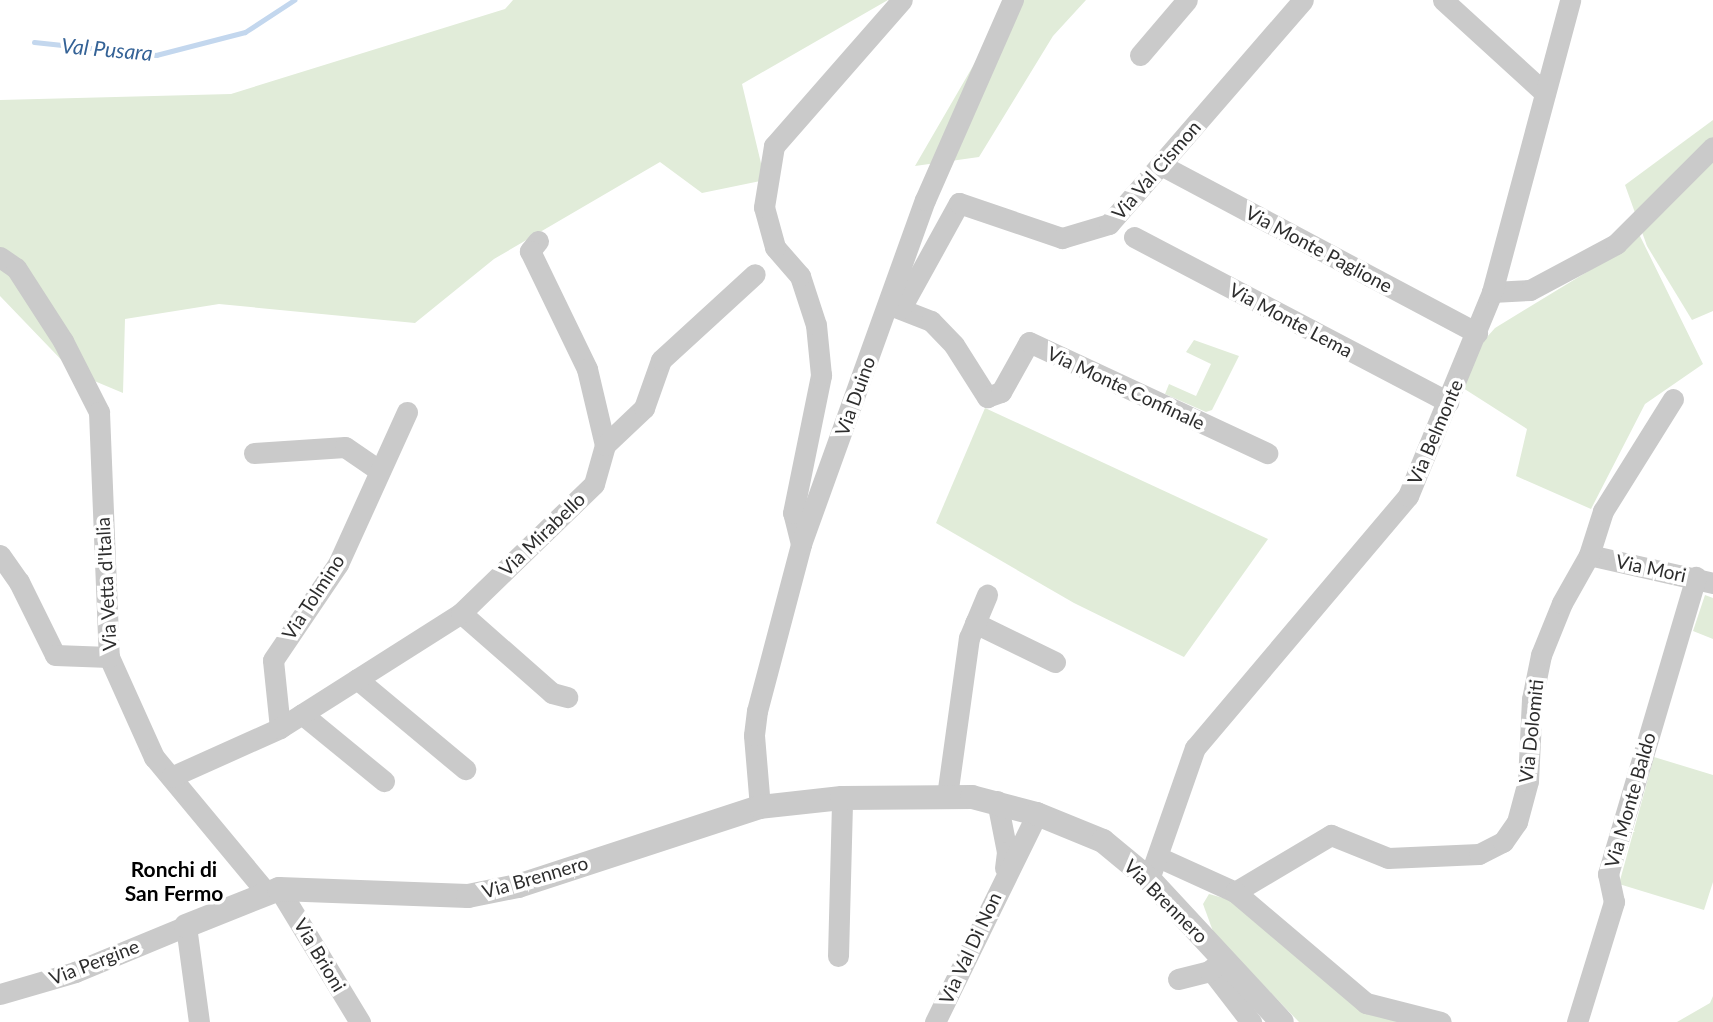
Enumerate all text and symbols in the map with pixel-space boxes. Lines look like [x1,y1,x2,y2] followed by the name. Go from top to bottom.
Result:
[60,32,154,66] water label: Val Pusara
[1107,116,1205,224] street label: Via Val Cismon
[1242,201,1396,297] street label: Via Monte Paglione
[1226,278,1356,362] street label: Via Monte Lema
[1044,342,1208,434] street label: Via Monte Confinale
[830,353,880,439] street label: Via Duino
[1403,376,1467,488] street label: Via Belmonte
[494,487,590,581] street label: Via Mirabello
[91,516,121,652] street label: Via Vetta d'Italia
[1614,549,1688,587] street label: Via Mori
[277,550,349,644] street label: Via Tolmino
[1514,678,1548,784] street label: Via Dolomiti
[1600,730,1660,870] street label: Via Monte Baldo
[480,851,590,903] street label: Via Brennero
[1119,854,1213,948] street label: Via Brennero
[125,856,223,906] district label: Ronchi di San Fermo
[934,888,1006,1008] street label: Via Val Di Non
[289,914,351,996] street label: Via Brioni
[46,934,142,990] street label: Via Pergine

